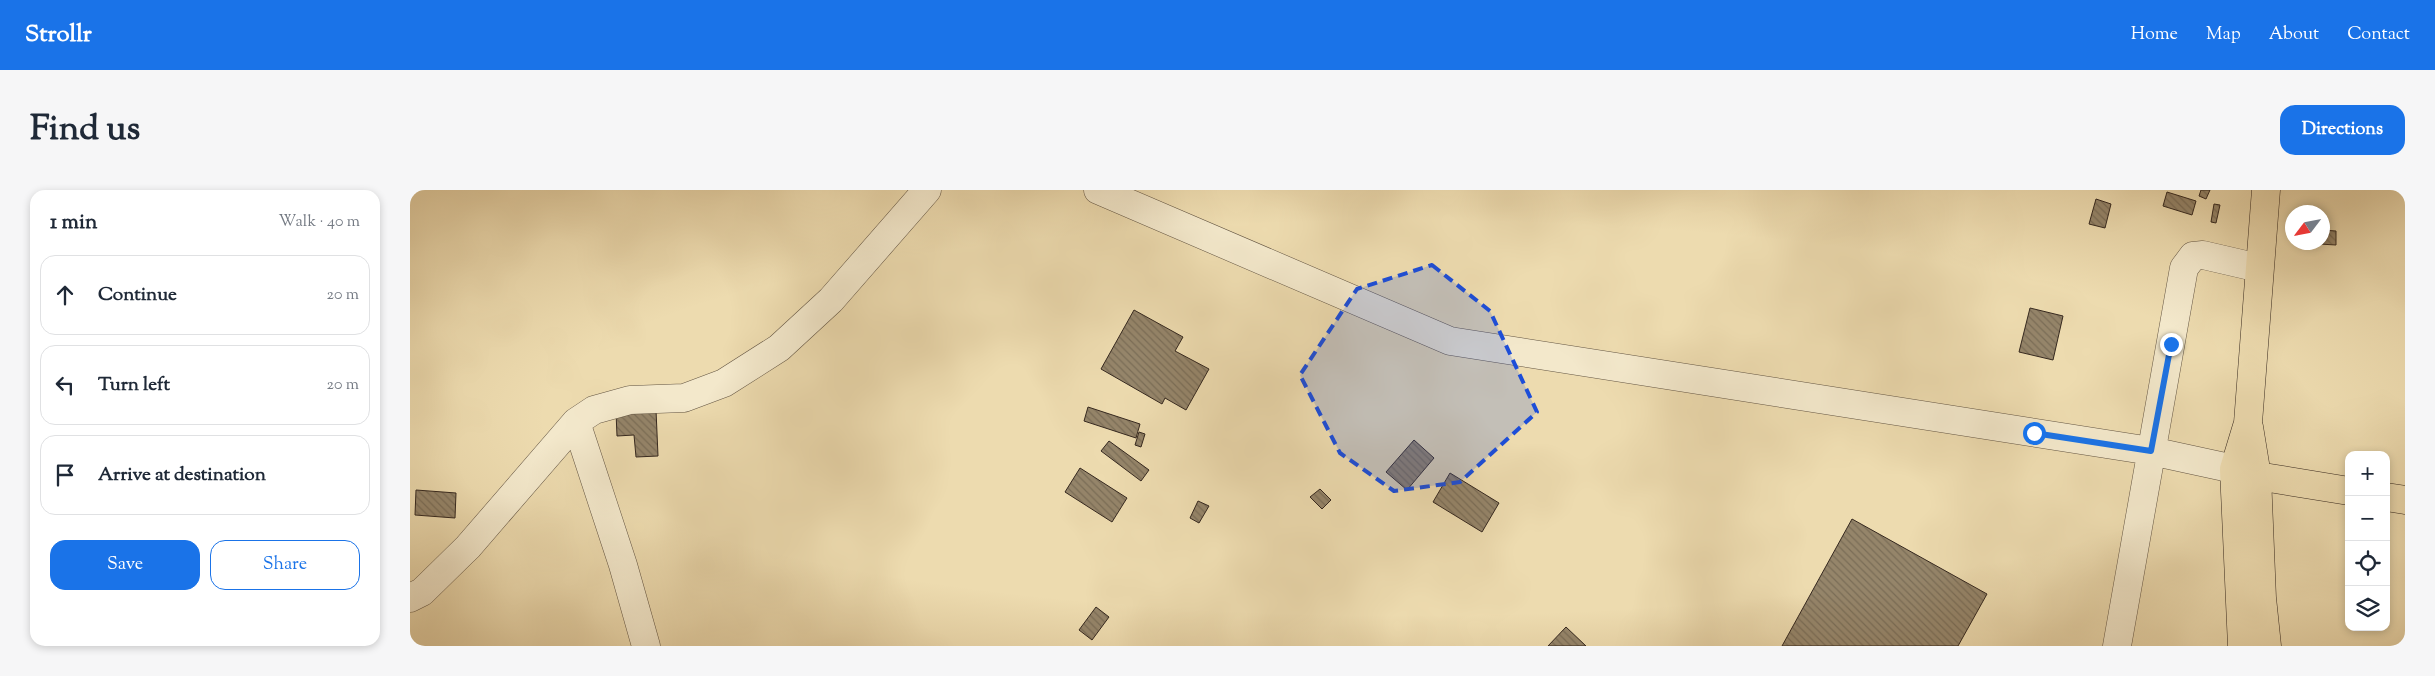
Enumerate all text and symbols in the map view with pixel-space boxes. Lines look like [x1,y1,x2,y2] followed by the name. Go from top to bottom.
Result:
[25,18,92,52] text: Strollr
[2131,22,2178,48] text: Home
[2206,22,2241,48] text: Map
[2269,22,2319,48] text: About
[2347,22,2410,48] text: Contact
[30,105,140,156] text: Find us
[2280,105,2405,155] button: Directions
[2285,205,2330,250] north arrow
[50,208,97,238] text: 1 min
[279,211,360,234] text: Walk · 40 m
[51,281,79,309] icon: ahead
[98,282,177,309] text: Continue
[326,284,359,307] text: 20 m
[2160,333,2183,356] route end
[51,371,79,399] icon: left
[98,372,170,399] text: Turn left
[326,374,359,397] text: 20 m
[2023,422,2046,445] route start
[2345,451,2390,631] map controls
[2345,451,2390,496] button: +
[51,461,79,489] icon: arrive
[98,462,266,489] text: Arrive at destination
[2345,496,2390,541] button: −
[50,540,200,590] button: Save
[210,540,360,590] button: Share
[2345,541,2390,586] button: locate
[2345,586,2390,631] button: layers

